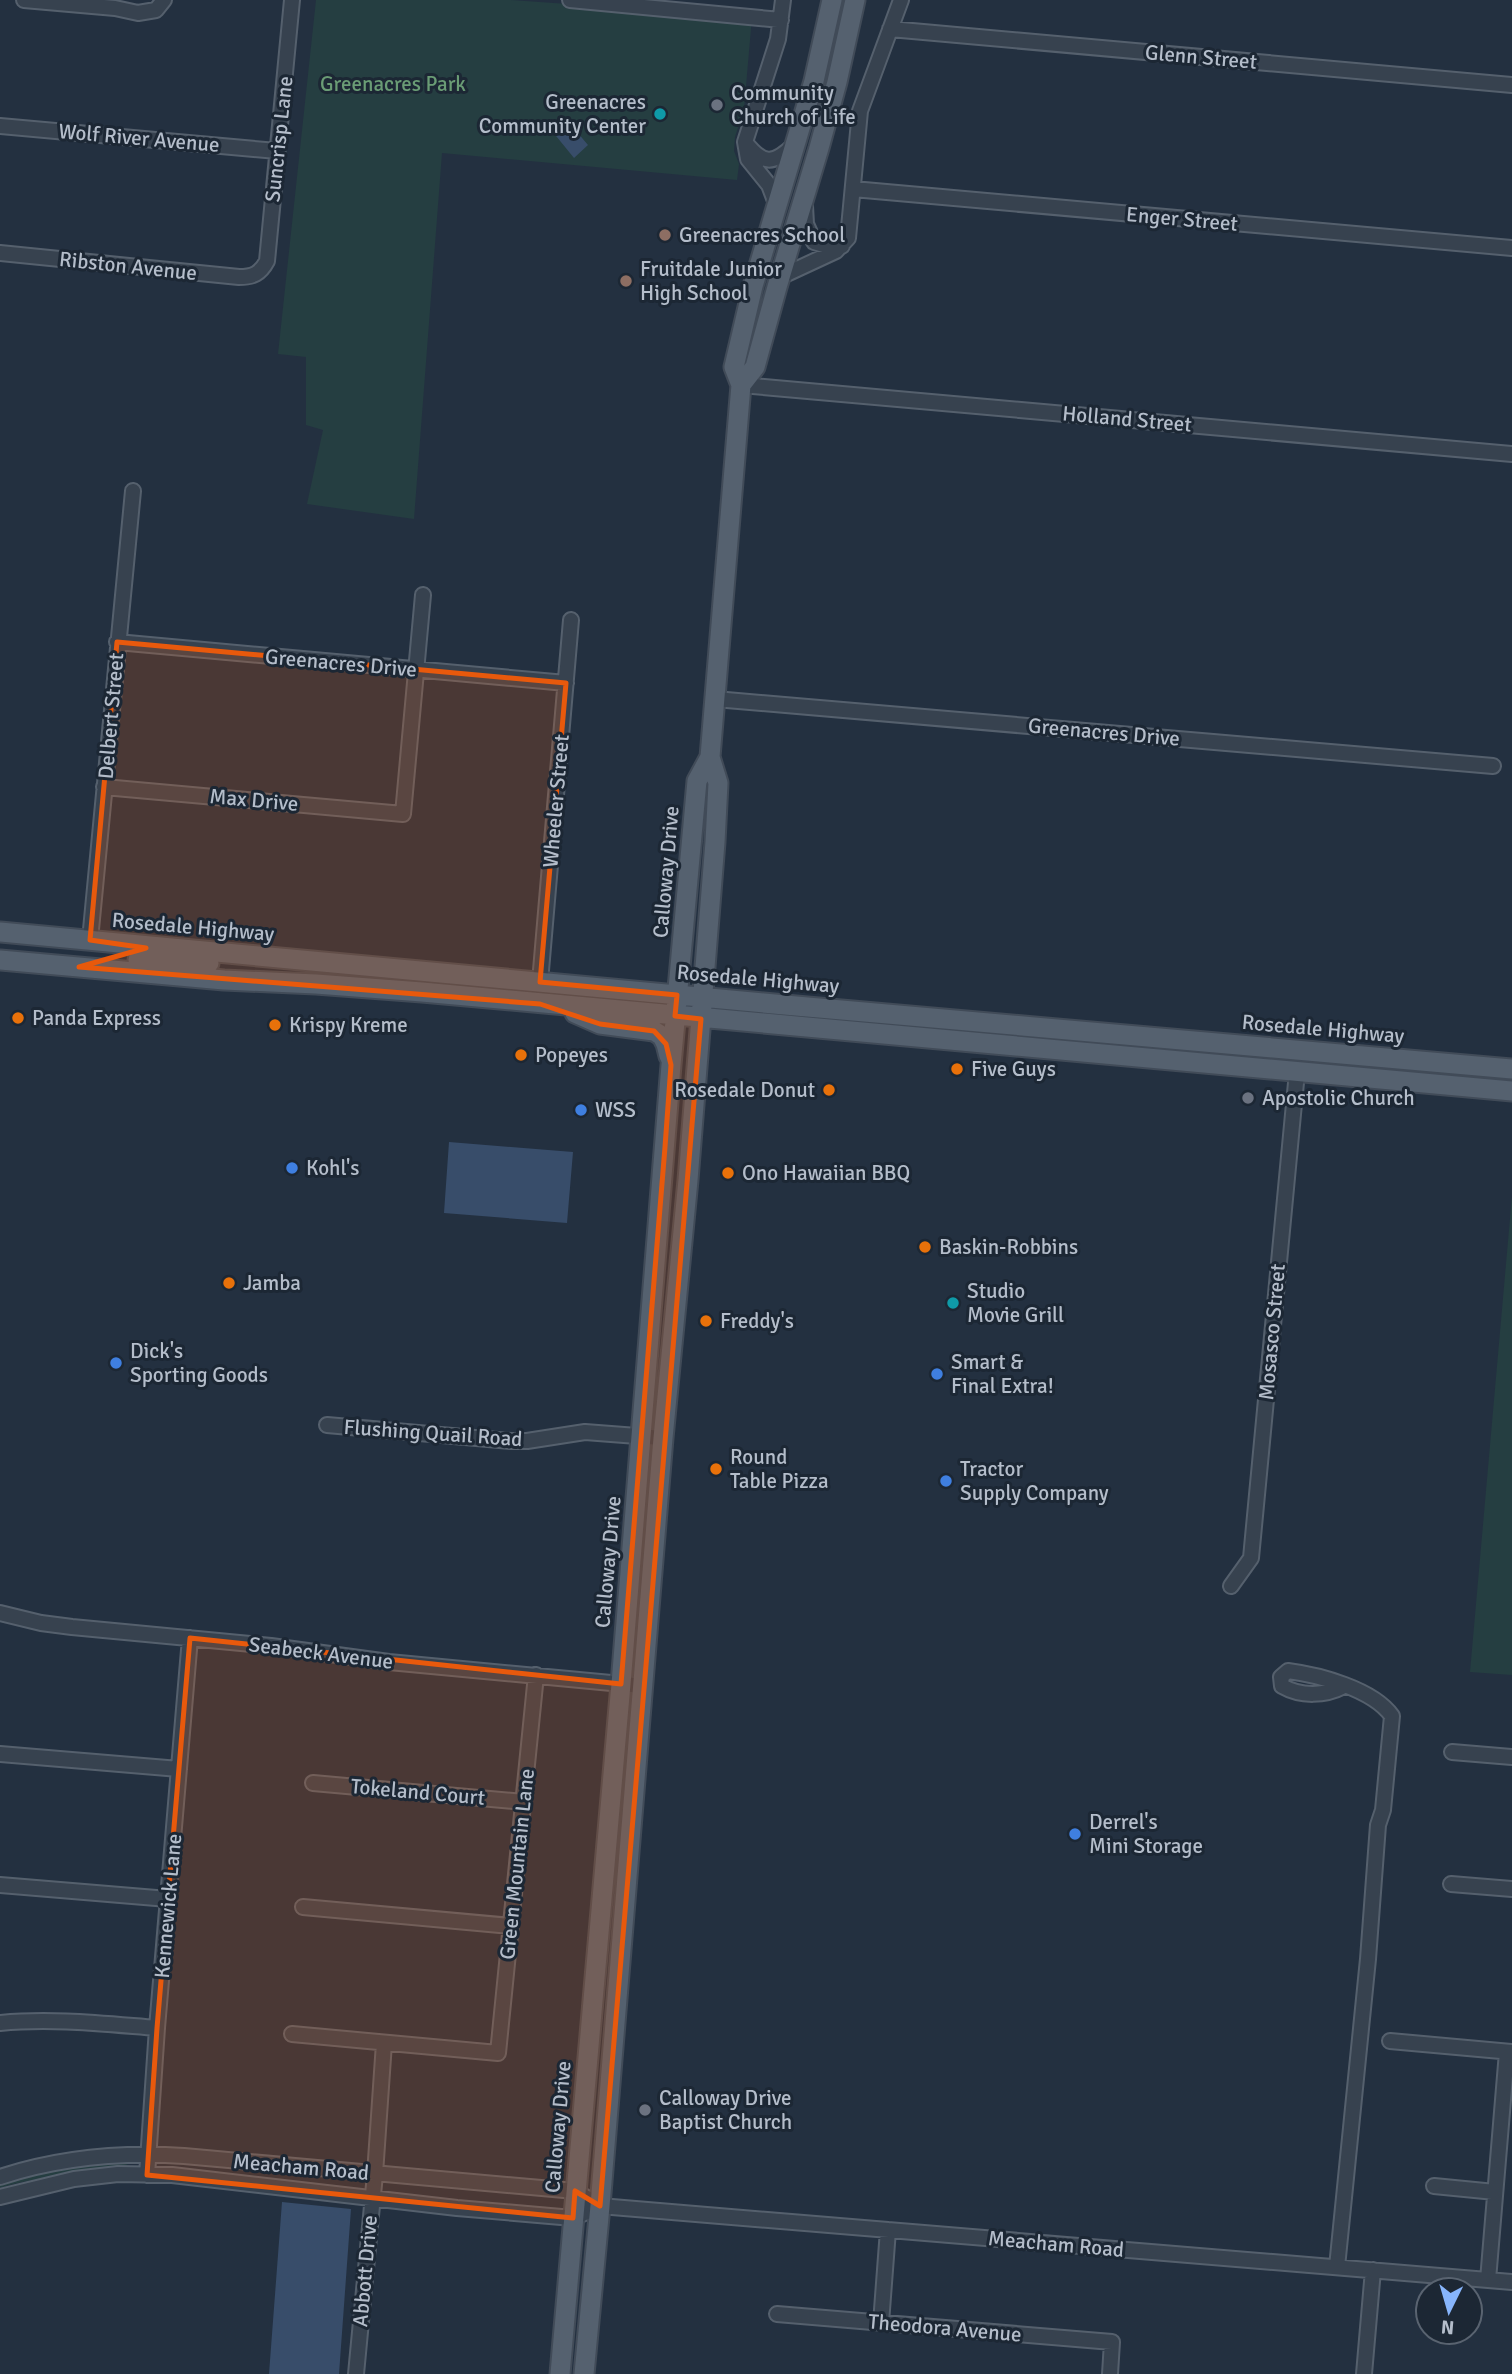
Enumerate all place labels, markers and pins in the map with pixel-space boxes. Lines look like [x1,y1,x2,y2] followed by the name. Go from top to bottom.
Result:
[731,80,856,130] place label: Community Church of Life
[479,89,646,139] place label: Greenacres Community Center
[709,97,725,113] marker: Community Church of Life
[652,106,668,122] marker: Greenacres Community Center
[679,222,845,248] place label: Greenacres School
[657,227,673,243] marker: Greenacres School
[640,256,782,306] place label: Fruitdale Junior High School
[618,273,634,289] marker: Fruitdale Junior High School
[32,1005,161,1031] place label: Panda Express
[10,1010,26,1026] marker: Panda Express
[289,1012,408,1038] place label: Krispy Kreme
[267,1017,283,1033] marker: Krispy Kreme
[535,1042,608,1068] place label: Popeyes
[513,1047,529,1063] marker: Popeyes
[971,1056,1056,1082] place label: Five Guys
[949,1061,965,1077] marker: Five Guys
[674,1077,815,1103] place label: Rosedale Donut
[821,1082,837,1098] marker: Rosedale Donut
[1262,1085,1415,1111] place label: Apostolic Church
[1240,1090,1256,1106] marker: Apostolic Church
[595,1097,636,1123] place label: WSS
[573,1102,589,1118] marker: WSS
[306,1155,360,1181] place label: Kohl's
[284,1160,300,1176] marker: Kohl's
[742,1160,910,1186] place label: Ono Hawaiian BBQ
[720,1165,736,1181] marker: Ono Hawaiian BBQ
[939,1234,1078,1260] place label: Baskin-Robbins
[917,1239,933,1255] marker: Baskin-Robbins
[243,1270,301,1296] place label: Jamba
[221,1275,237,1291] marker: Jamba
[967,1278,1064,1328] place label: Studio Movie Grill
[945,1295,961,1311] marker: Studio Movie Grill
[720,1308,794,1334] place label: Freddy's
[698,1313,714,1329] marker: Freddy's
[130,1338,268,1388] place label: Dick's Sporting Goods
[951,1349,1054,1399] place label: Smart & Final Extra!
[108,1355,124,1371] marker: Dick's Sporting Goods
[929,1366,945,1382] marker: Smart & Final Extra!
[730,1444,829,1494] place label: Round Table Pizza
[960,1456,1109,1506] place label: Tractor Supply Company
[708,1461,724,1477] marker: Round Table Pizza
[938,1473,954,1489] marker: Tractor Supply Company
[1089,1809,1203,1859] place label: Derrel's Mini Storage
[1067,1826,1083,1842] marker: Derrel's Mini Storage
[659,2085,792,2135] place label: Calloway Drive Baptist Church
[637,2102,653,2118] marker: Calloway Drive Baptist Church

